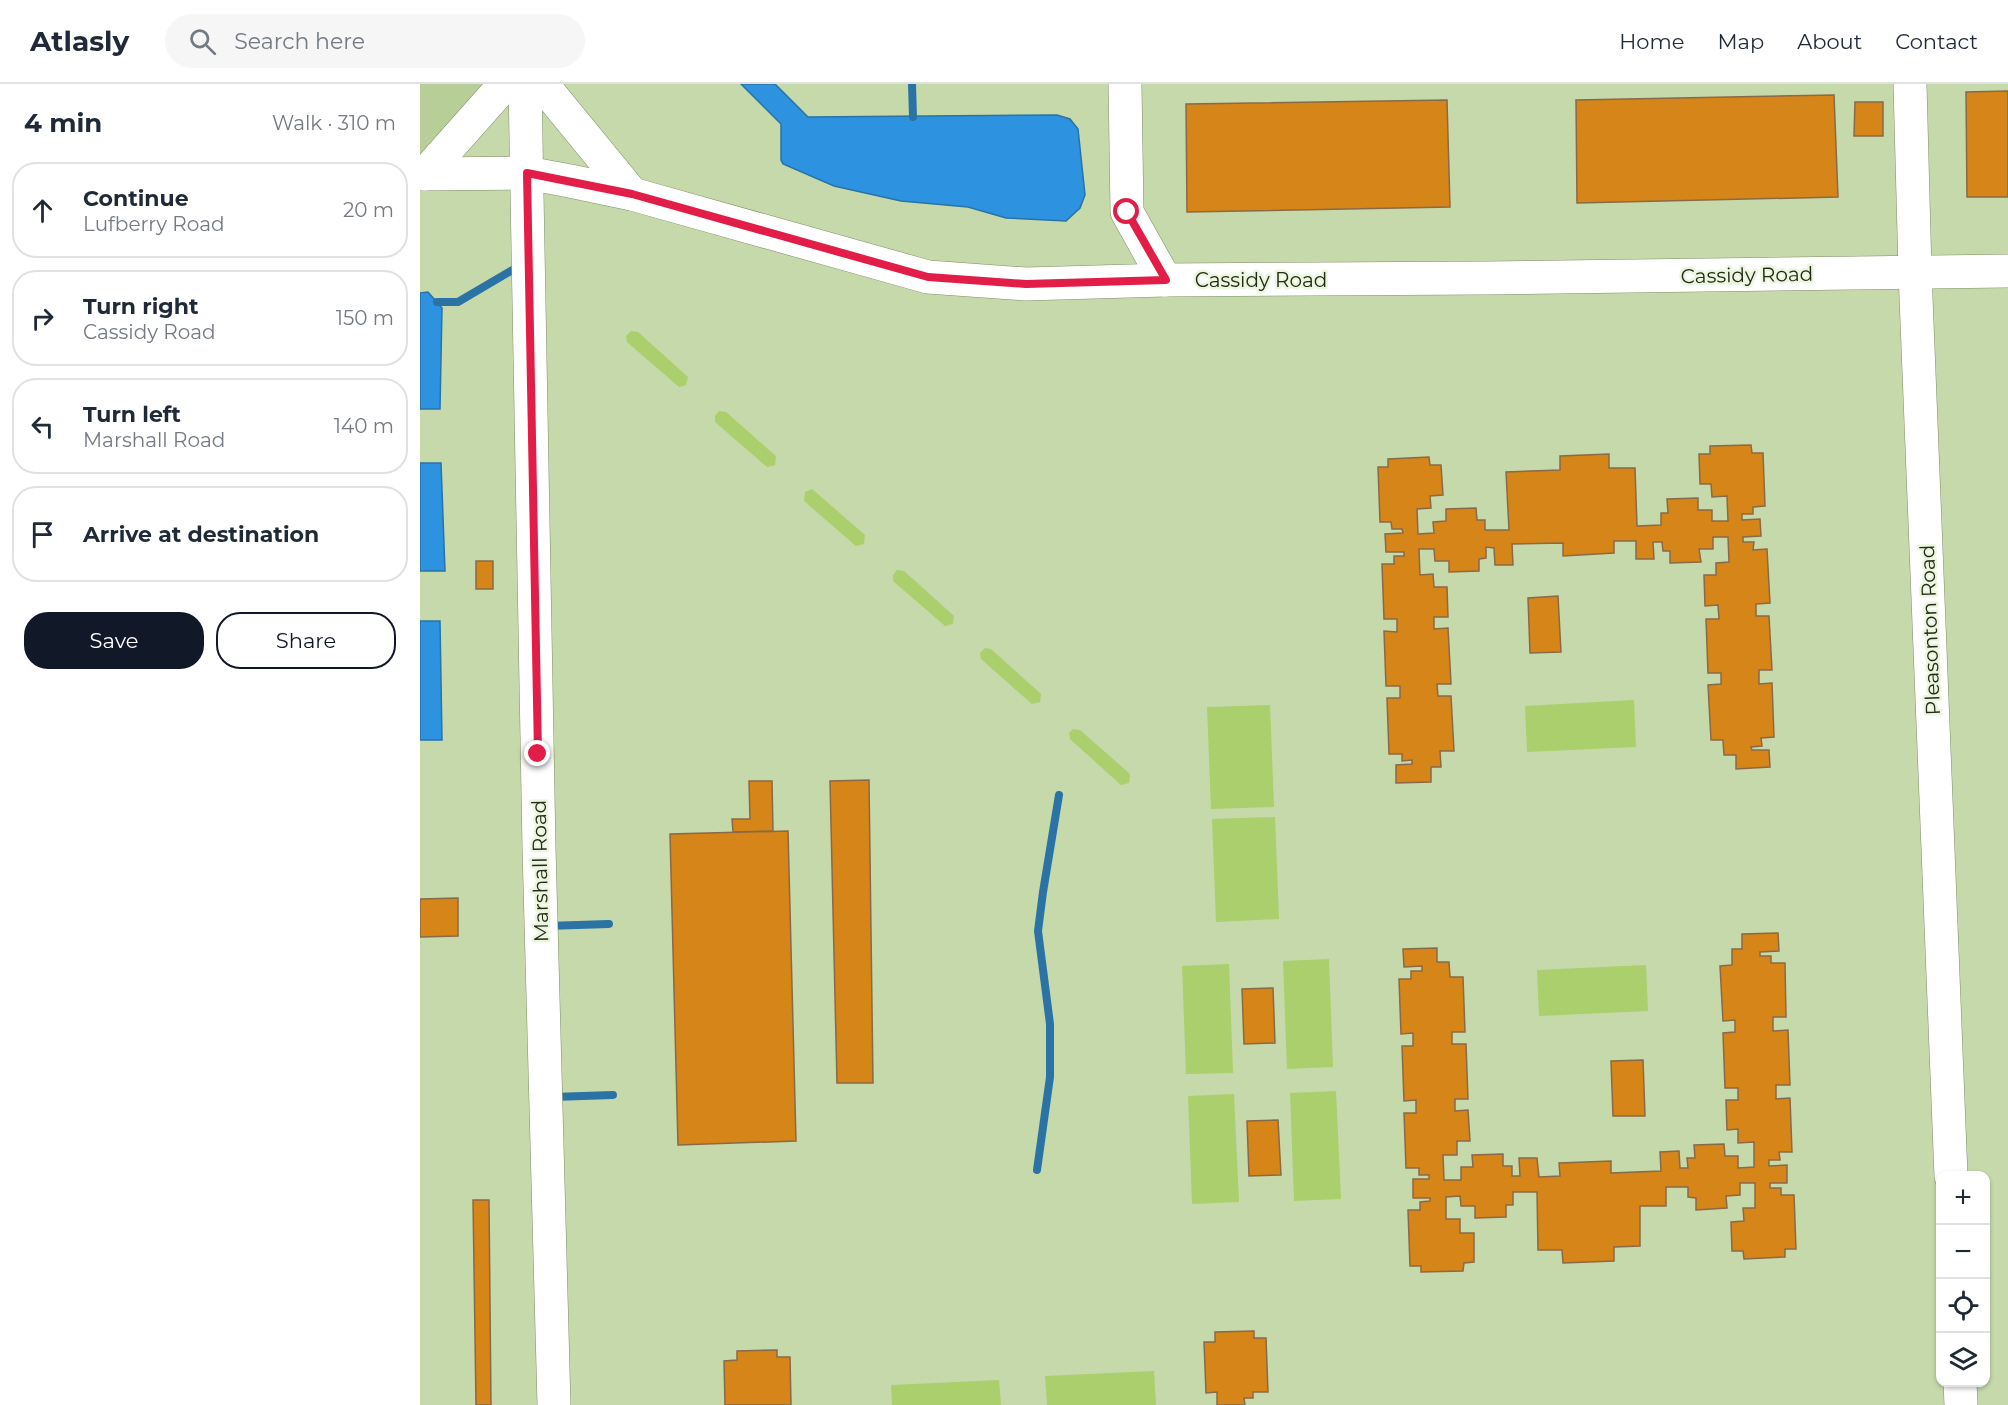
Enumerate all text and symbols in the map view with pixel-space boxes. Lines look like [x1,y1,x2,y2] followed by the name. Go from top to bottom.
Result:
[165,14,585,68] search box
[30,24,129,58] text: Atlasly
[186,25,219,58] icon: search
[234,28,365,55] text: Search here
[1619,29,1684,54] text: Home
[1717,29,1764,54] text: Map
[1797,29,1862,54] text: About
[1895,29,1978,54] text: Contact
[24,107,102,139] text: 4 min
[272,111,396,135] text: Walk · 310 m
[83,185,189,212] text: Continue
[26,194,59,227] icon: ahead
[343,198,394,222] text: 20 m
[1113,198,1139,224] route start
[83,212,225,236] text: Lufberry Road
[1681,262,1813,288] street label: Cassidy Road
[1195,268,1327,292] street label: Cassidy Road
[83,293,198,320] text: Turn right
[26,302,59,335] icon: right
[336,306,394,330] text: 150 m
[83,320,216,344] text: Cassidy Road
[83,401,181,428] text: Turn left
[26,410,59,443] icon: left
[334,414,394,438] text: 140 m
[83,428,225,452] text: Marshall Road
[26,518,59,551] icon: arrive
[83,521,319,548] text: Arrive at destination
[1915,544,1945,716] street label: Pleasonton Road
[24,612,204,669] button: Save
[216,612,396,669] button: Share
[524,740,550,766] route end
[527,800,553,942] street label: Marshall Road
[1936,1171,1990,1387] map controls
[1936,1171,1990,1225] button: +
[1936,1225,1990,1279] button: −
[1936,1279,1990,1333] button: locate
[1936,1333,1990,1387] button: layers

